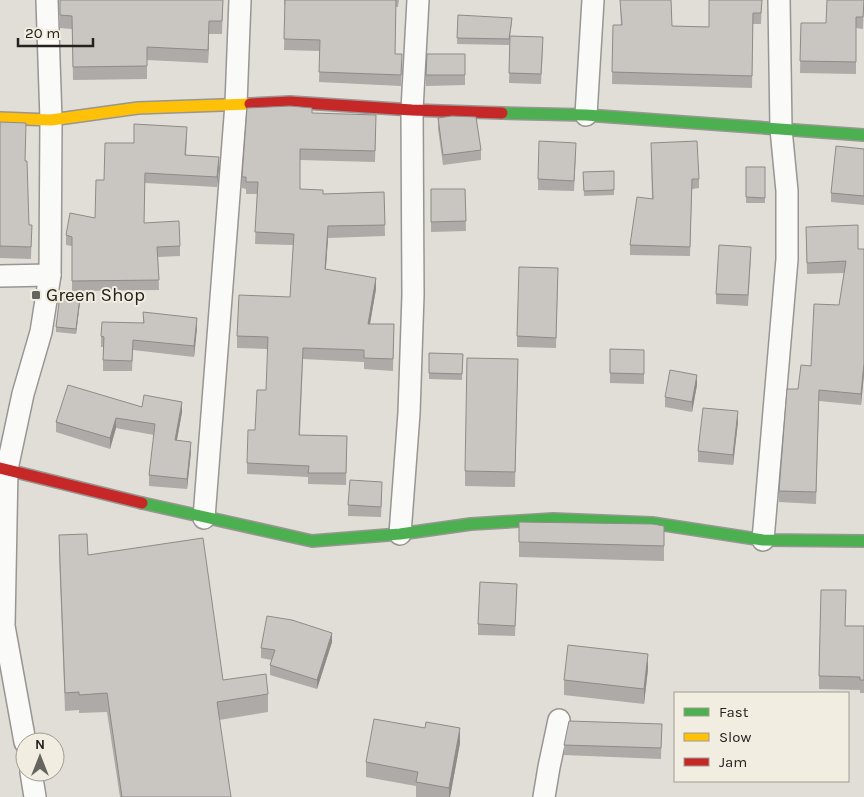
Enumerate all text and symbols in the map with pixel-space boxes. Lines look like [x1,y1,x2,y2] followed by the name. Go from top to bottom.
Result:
[18,15,92,47] scale bar
[25,24,60,42] text: 20 m
[46,284,145,306] place label: Green Shop
[30,289,42,301] marker: Green Shop
[674,692,849,782] legend
[719,703,749,721] text: Fast
[719,728,751,746] text: Slow
[15,732,65,782] north arrow
[35,736,45,753] text: N
[719,753,747,771] text: Jam

